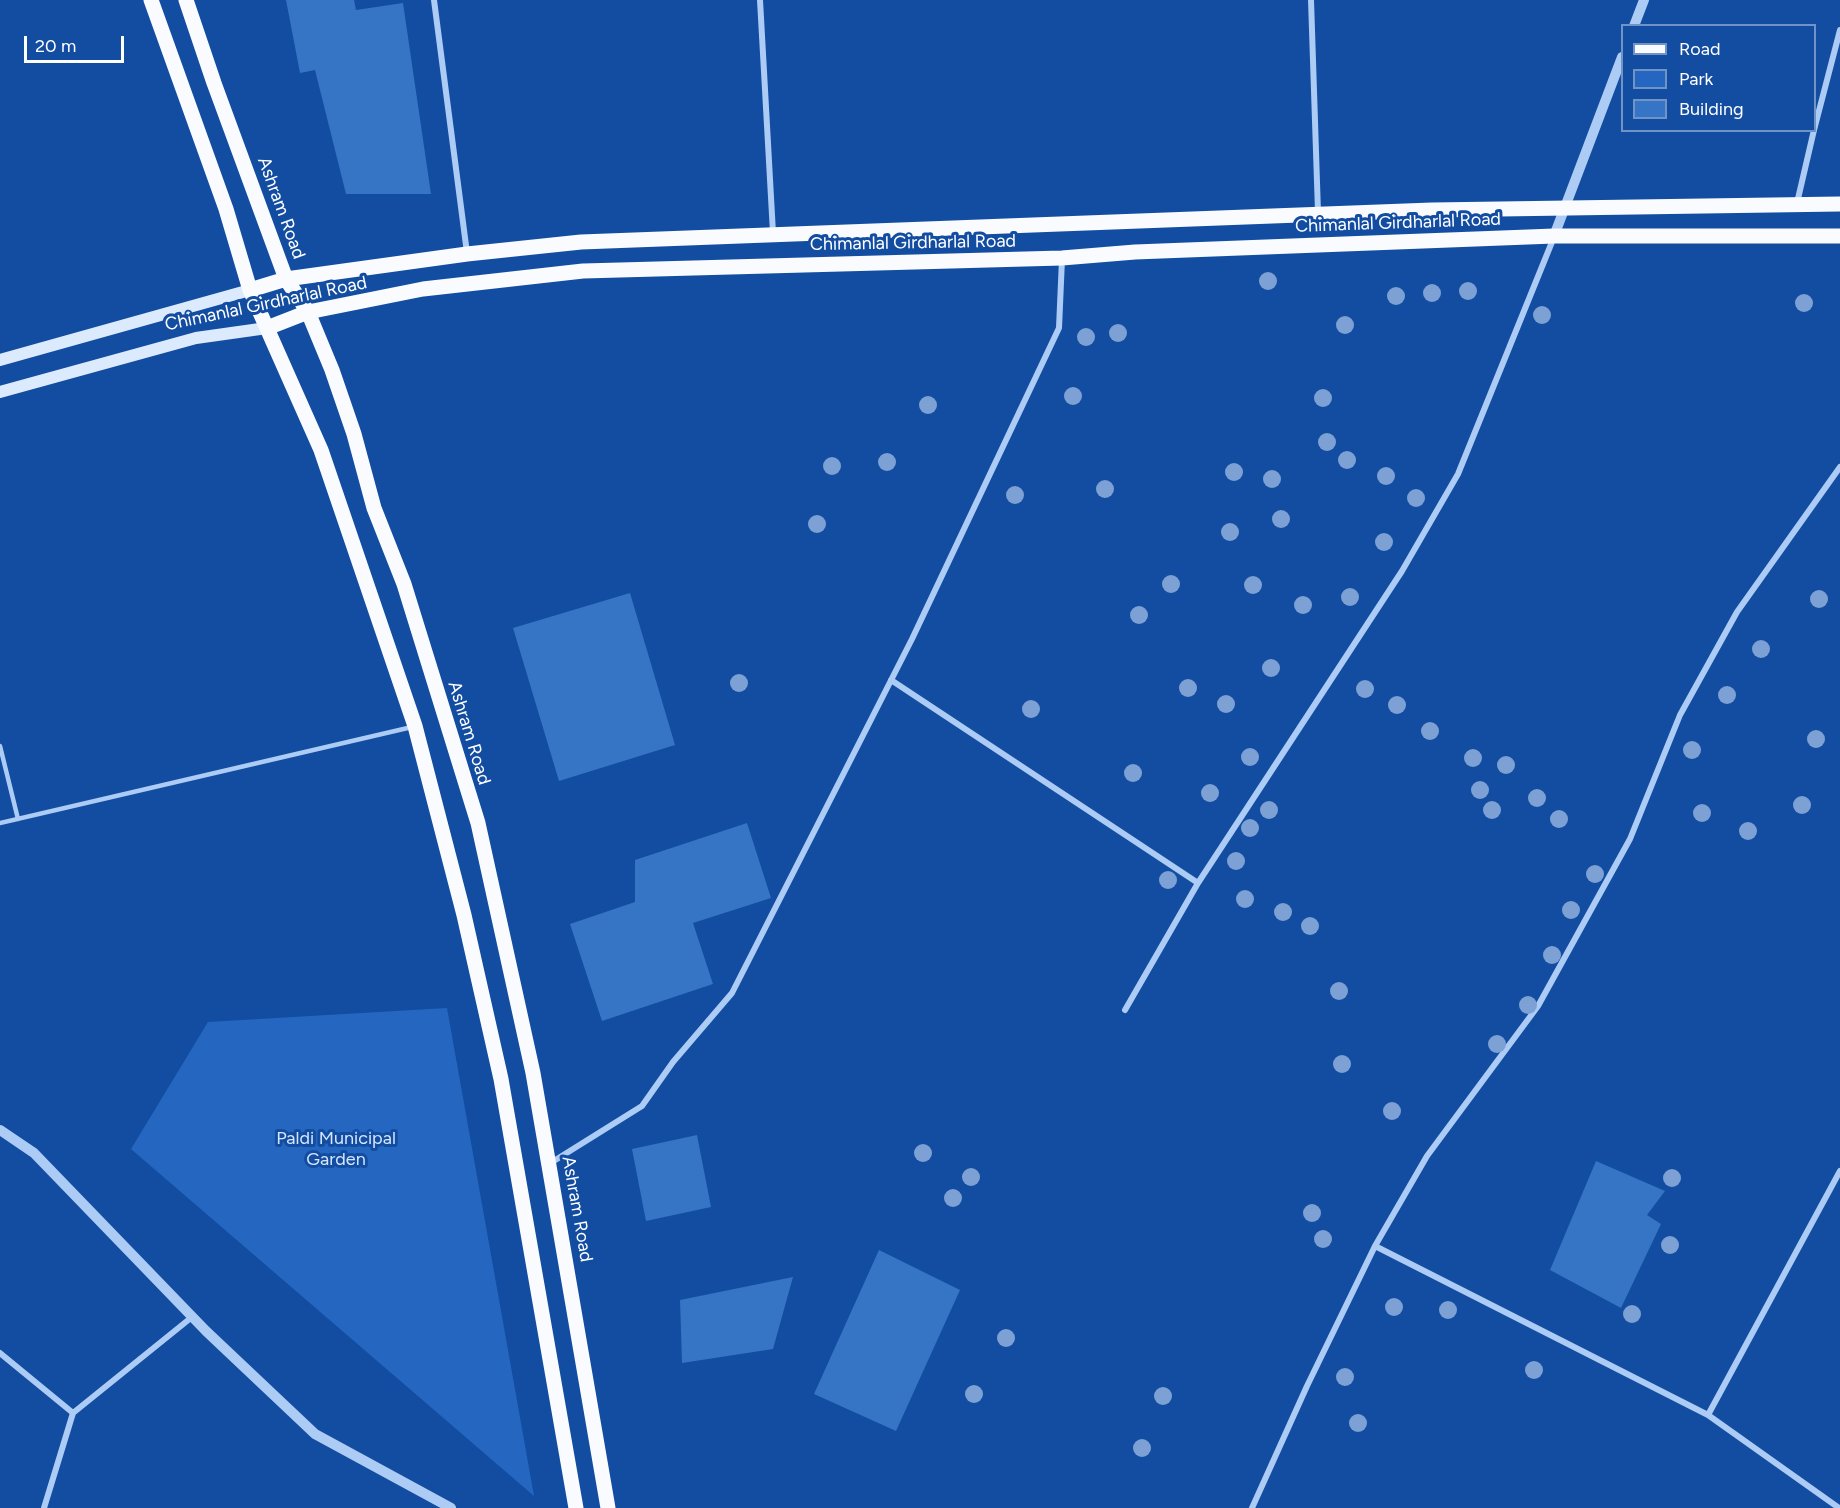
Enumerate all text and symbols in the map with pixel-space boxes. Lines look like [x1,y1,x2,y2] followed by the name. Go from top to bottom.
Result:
[27,24,128,62] scale bar
[1621,24,1816,132] legend
[35,35,76,57] text: 20 m
[1679,38,1720,60] text: Road
[1679,68,1713,90] text: Park
[1679,98,1744,120] text: Building
[253,154,309,262] street label: Ashram Road
[1295,209,1501,237] street label: Chimanlal Girdharlal Road
[810,230,1016,256] street label: Chimanlal Girdharlal Road
[163,272,369,336] street label: Chimanlal Girdharlal Road
[443,679,495,787] street label: Ashram Road
[276,1128,396,1170] park label: Paldi Municipal Garden
[557,1154,597,1264] street label: Ashram Road

